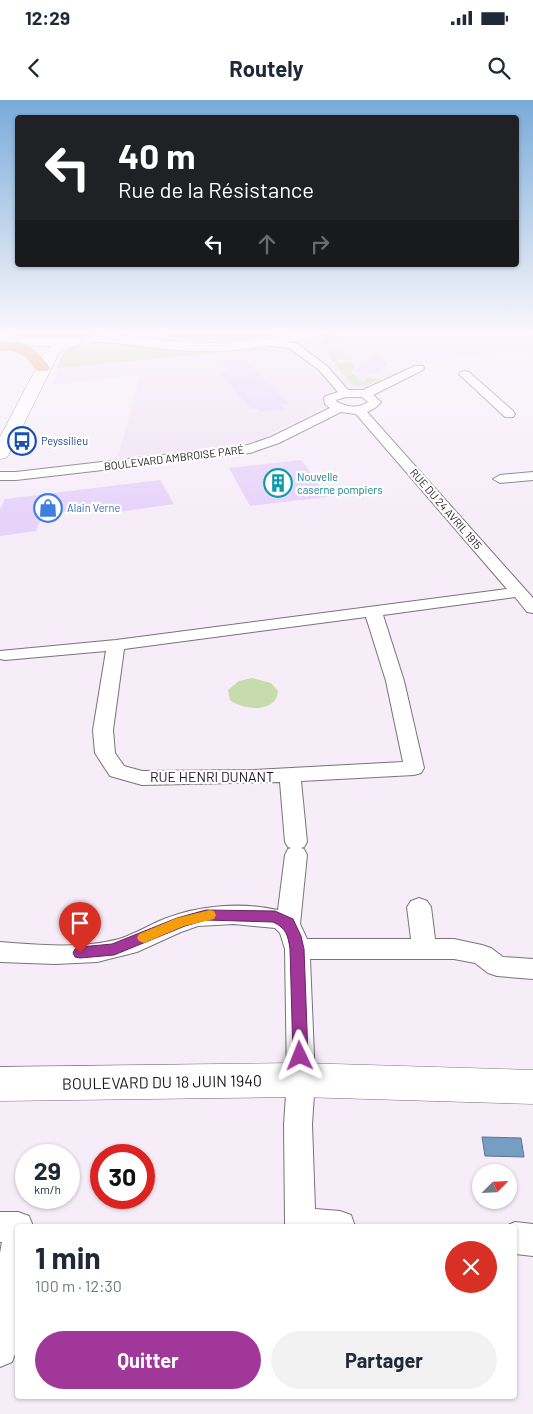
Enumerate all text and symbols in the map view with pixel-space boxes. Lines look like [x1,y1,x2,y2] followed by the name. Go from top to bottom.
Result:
[25,6,70,29] text: 12:29
[20,54,48,82] icon: back
[485,54,513,82] icon: search
[229,55,304,81] text: Routely
[118,134,195,176] text: 40 m
[35,135,100,200] icon: left
[118,176,314,202] text: Rue de la Résistance
[200,230,228,258] icon: left
[253,230,281,258] icon: ahead
[306,230,334,258] icon: right
[7,426,37,456] bus stop icon: Peyssilieu
[41,434,88,447] place label: Peyssilieu
[103,442,245,473] street label: BOULEVARD AMBROISE PARÉ
[408,466,485,552] street label: RUE DU 24 AVRIL 1915
[263,468,293,498] building icon: Nouvelle caserne pompiers
[297,470,383,496] place label: Nouvelle caserne pompiers
[33,493,63,523] shop icon: Alain Verne
[67,501,120,514] place label: Alain Verne
[150,768,274,785] street label: RUE HENRI DUNANT
[59,902,101,953] pin
[66,909,94,937] icon: arrive
[273,1029,325,1081] position arrow
[62,1070,262,1093] street label: BOULEVARD DU 18 JUIN 1940
[90,1144,155,1209] speed limit sign: 30
[34,1155,61,1185] text: 29
[472,1164,518,1209] north arrow
[472,1164,517,1209] map controls
[34,1182,61,1196] text: km/h
[35,1239,101,1275] text: 1 min
[445,1241,497,1293] button: close
[35,1276,122,1295] text: 100 m · 12:30
[35,1331,261,1389] button: Quitter
[271,1331,497,1389] button: Partager

